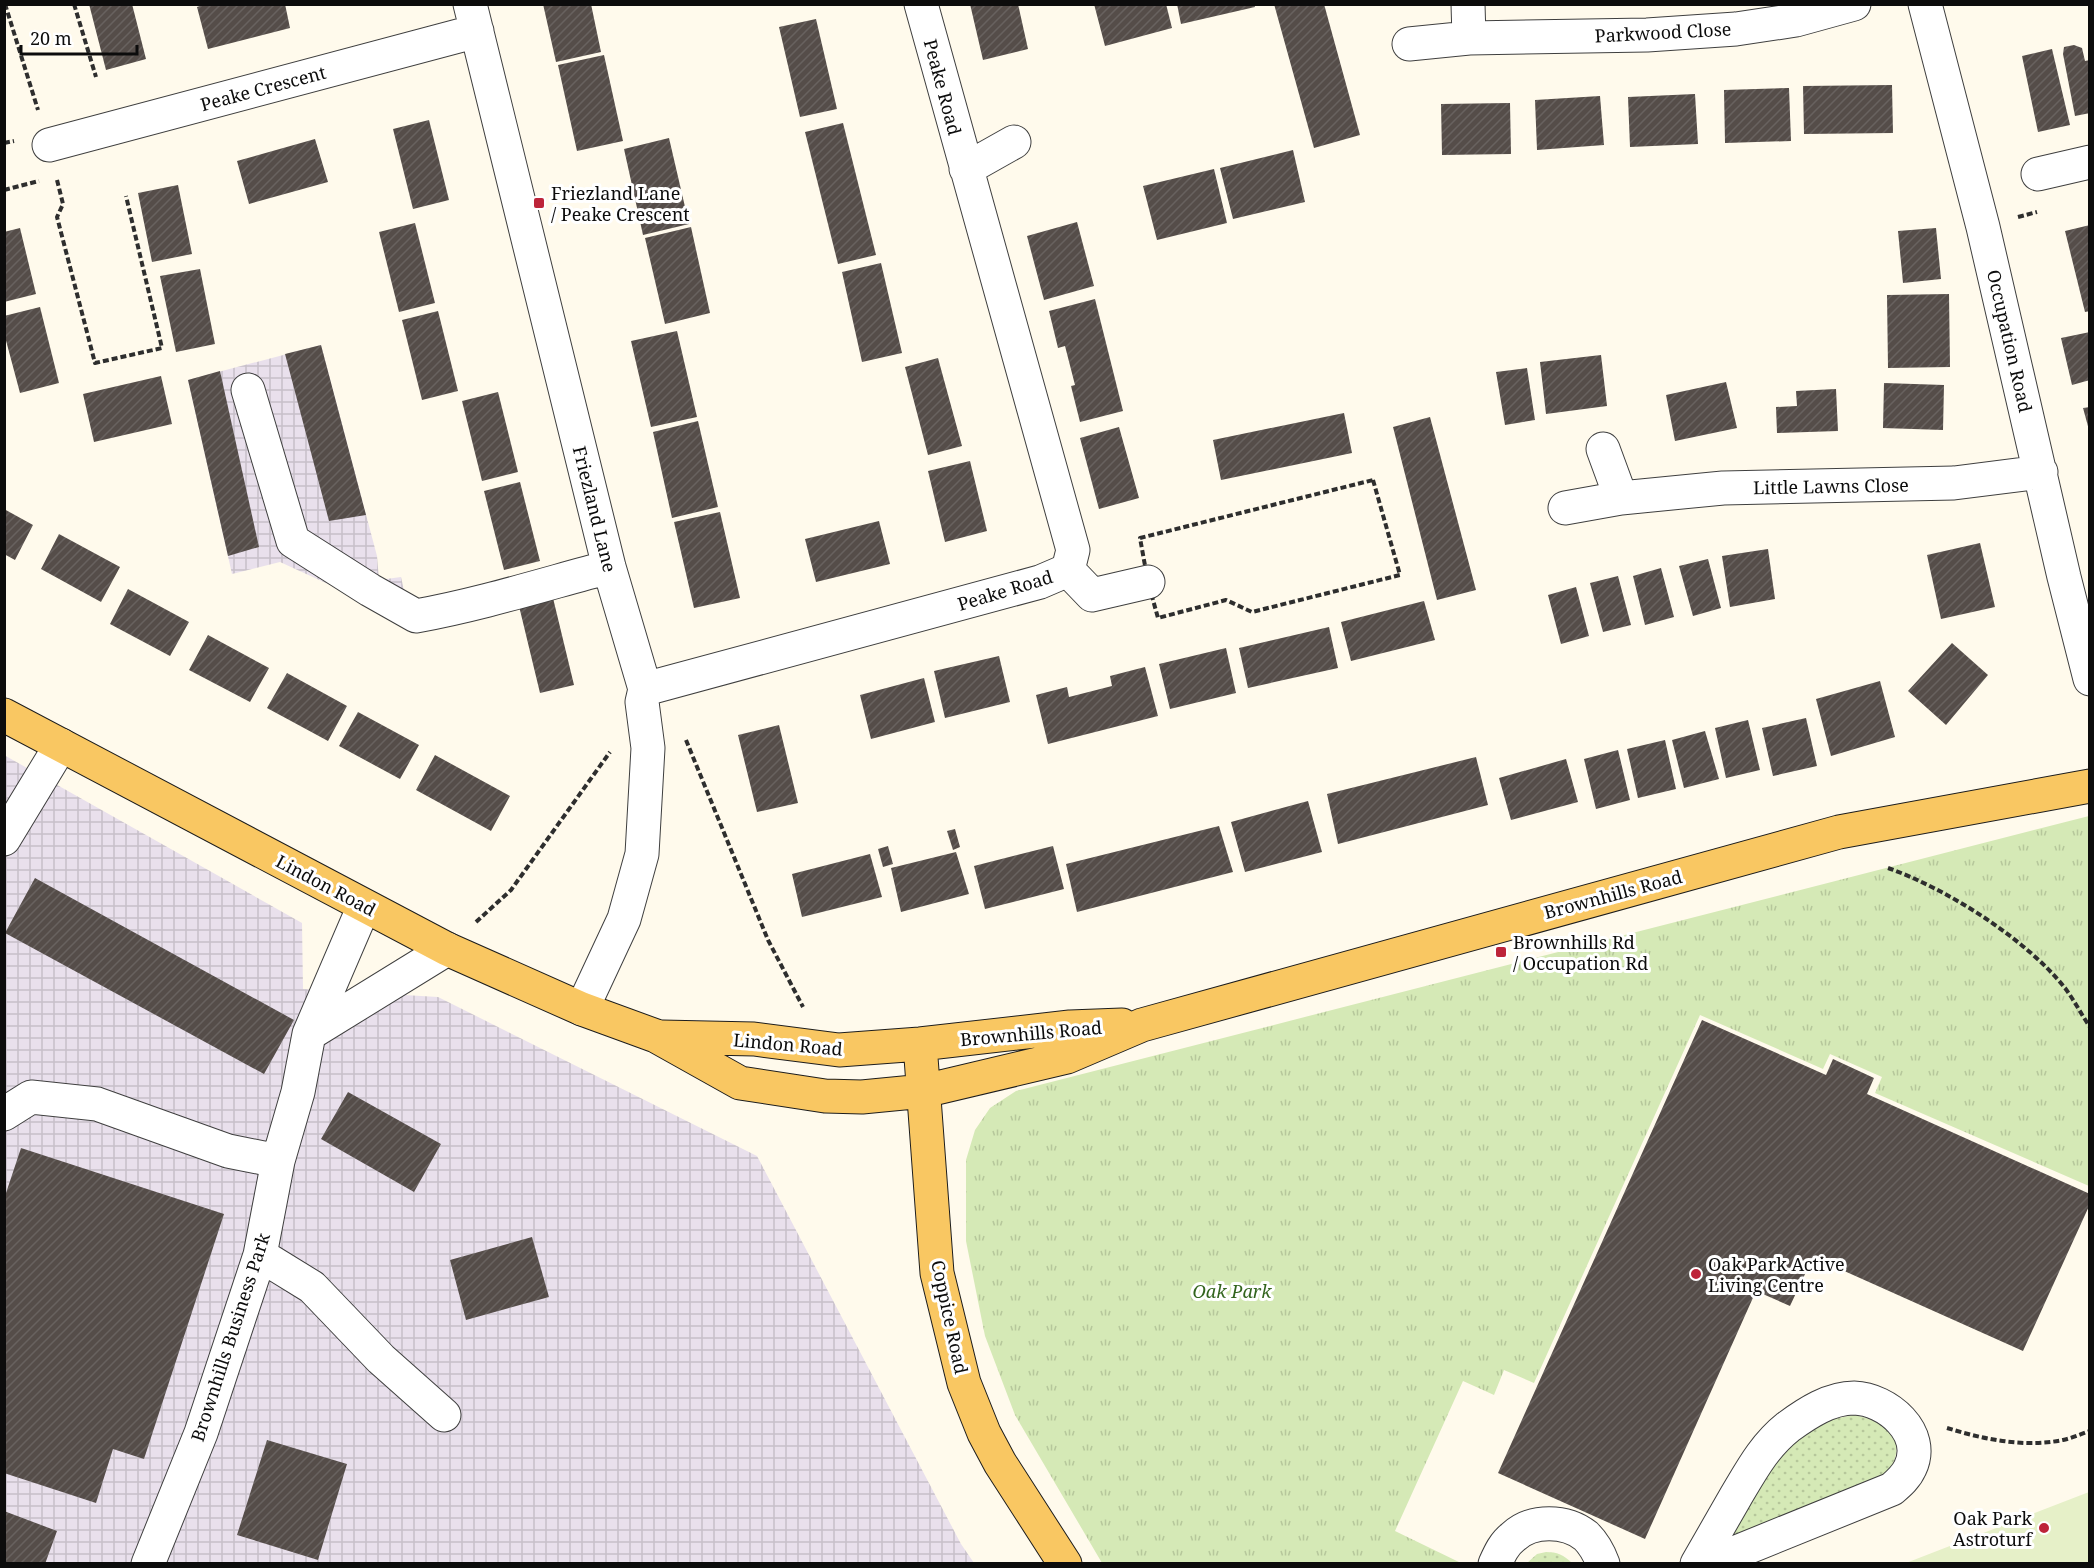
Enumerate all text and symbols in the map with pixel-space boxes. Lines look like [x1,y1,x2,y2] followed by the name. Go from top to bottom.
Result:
[1594,16,1732,48] street label: Parkwood Close
[21,18,136,56] scale bar
[30,26,72,50] text: 20 m
[919,36,967,138] street label: Peake Road
[198,60,328,116] street label: Peake Crescent
[551,181,690,226] place label: Friezland Lane / Peake Crescent
[532,196,546,210] marker: Friezland Lane / Peake Crescent
[1982,267,2038,415] street label: Occupation Road
[568,443,622,575] street label: Friezland Lane
[1753,473,1909,499] street label: Little Lawns Close
[954,564,1056,616] street label: Peake Road
[272,849,380,921] street label: Lindon Road
[1541,864,1685,924] street label: Brownhills Road
[1513,930,1648,975] place label: Brownhills Rd / Occupation Rd
[1494,945,1508,959] marker: Brownhills Rd / Occupation Rd
[959,1015,1103,1051] street label: Brownhills Road
[732,1027,844,1061] street label: Lindon Road
[185,1229,275,1444] street label: Brownhills Business Park
[1708,1252,1845,1297] place label: Oak Park Active Living Centre
[926,1258,974,1376] street label: Coppice Road
[1689,1267,1703,1281] marker: Oak Park Active Living Centre
[1193,1279,1272,1303] park label: Oak Park
[1953,1506,2033,1551] place label: Oak Park Astroturf
[2037,1521,2051,1535] marker: Oak Park Astroturf

